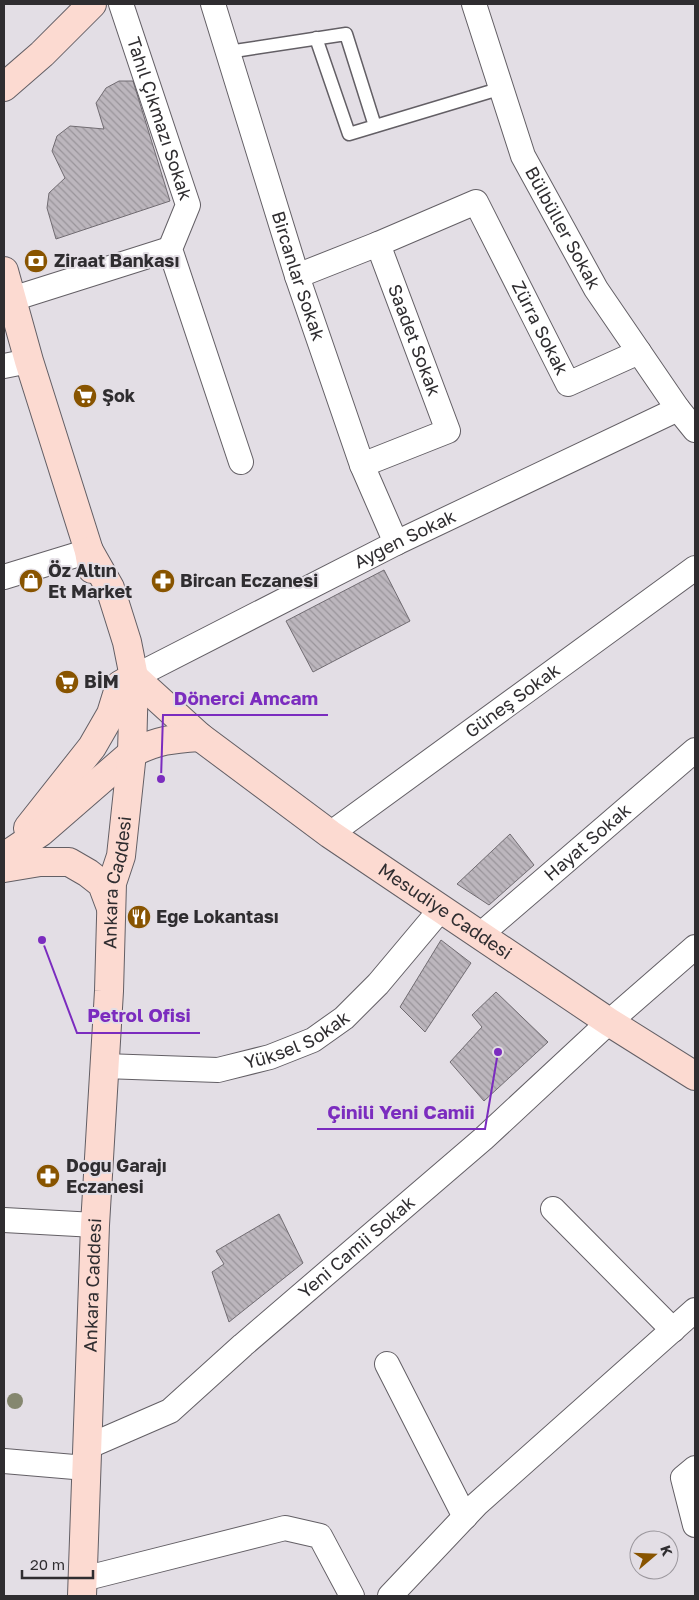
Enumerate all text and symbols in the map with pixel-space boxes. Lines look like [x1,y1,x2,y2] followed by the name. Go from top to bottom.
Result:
[123,34,198,203] street label: Tahıl Çıkmazı Sokak
[521,162,606,293] street label: Bülbüller Sokak
[268,208,330,343] street label: Bircanlar Sokak
[23,248,49,274] bank icon: Ziraat Bankası
[54,249,179,271] place label: Ziraat Bankası
[508,277,574,378] street label: Zürra Sokak
[384,281,446,399] street label: Saadet Sokak
[72,383,98,409] supermarket icon: Şok
[102,384,136,406] place label: Şok
[350,504,459,573] street label: Aygen Sokak
[48,559,132,602] place label: Öz Altın Et Market
[18,568,44,594] shop icon: Öz Altın Et Market
[150,568,176,594] pharmacy icon: Bircan Eczanesi
[180,569,318,591] place label: Bircan Eczanesi
[460,658,564,742] street label: Güneş Sokak
[54,669,80,695] supermarket icon: BİM
[84,670,119,692] place label: BİM
[163,681,328,715] callout: Dönerci Amcam
[174,686,318,709] text: Dönerci Amcam
[539,798,635,885] street label: Hayat Sokak
[98,815,135,949] street label: Ankara Caddesi
[375,858,516,963] street label: Mesudiye Caddesi
[126,904,152,930] restaurant icon: Ege Lokantası
[156,905,279,927] place label: Ege Lokantası
[77,999,200,1033] callout: Petrol Ofisi
[87,1003,191,1026] text: Petrol Ofisi
[242,1006,353,1073] street label: Yüksel Sokak
[317,1095,485,1129] callout: Çinili Yeni Camii
[327,1100,475,1123] text: Çinili Yeni Camii
[66,1154,167,1197] place label: Doğu Garajı Eczanesi
[35,1163,61,1189] pharmacy icon: Doğu Garajı Eczanesi
[294,1191,419,1302] street label: Yeni Camii Sokak
[79,1217,105,1353] street label: Ankara Caddesi
[629,1530,679,1580] north arrow
[657,1543,676,1558] text: K
[22,1548,94,1580] scale bar
[30,1555,65,1573] text: 20 m

